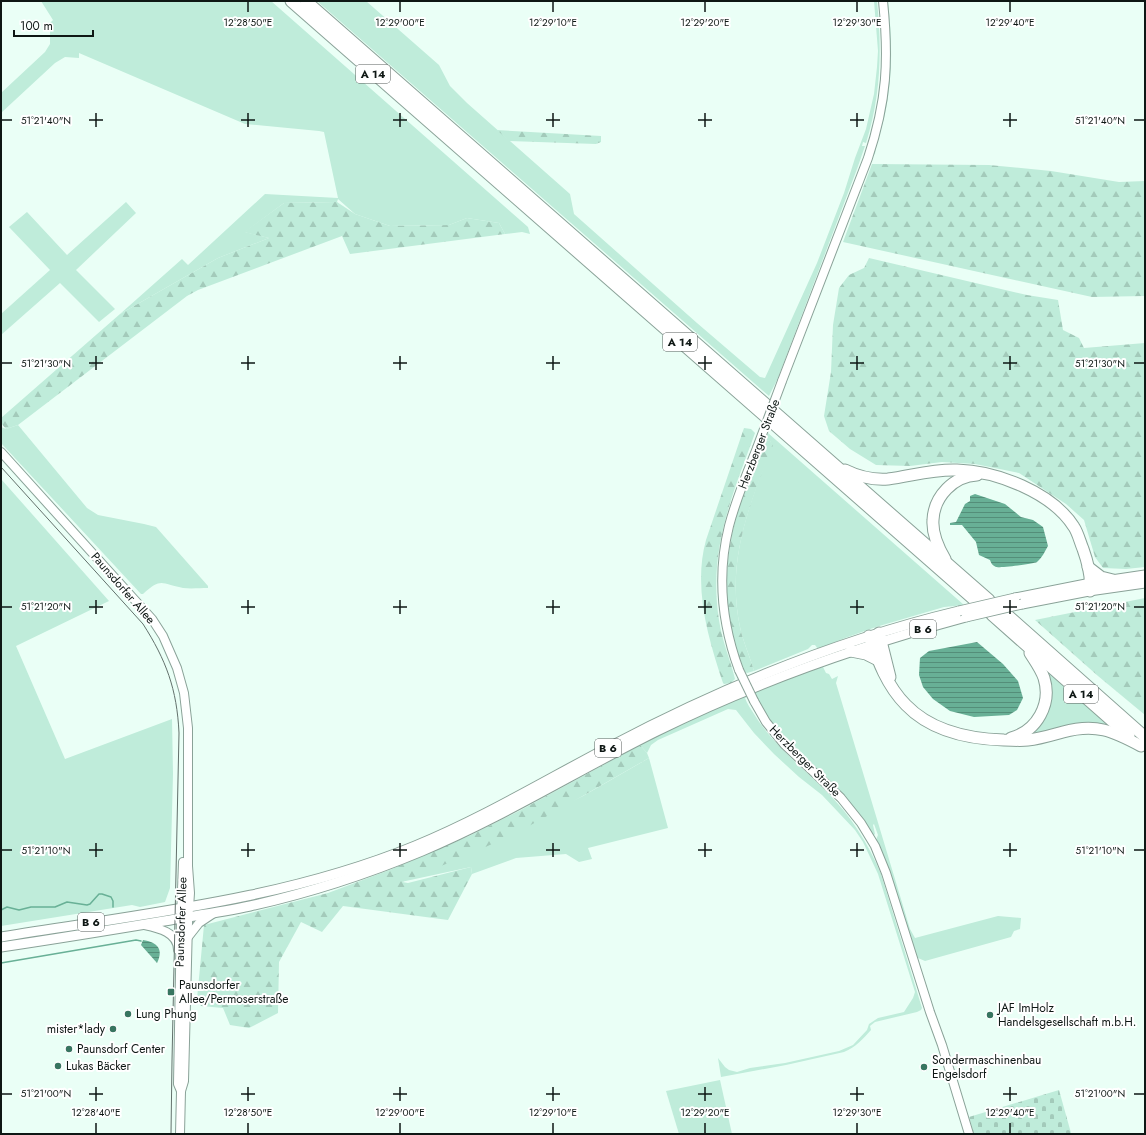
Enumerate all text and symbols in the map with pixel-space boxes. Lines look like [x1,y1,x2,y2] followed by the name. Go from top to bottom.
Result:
[14,12,93,38] scale bar
[224,15,272,30] text: 12°28'50"E
[375,15,425,30] text: 12°29'00"E
[529,15,577,30] text: 12°29'10"E
[680,15,730,30] text: 12°29'20"E
[833,15,881,30] text: 12°29'30"E
[985,15,1035,30] text: 12°29'40"E
[20,17,53,35] text: 100 m
[356,65,390,83] road number: A 14
[21,113,71,128] text: 51°21'40"N
[1075,113,1125,128] text: 51°21'40"N
[663,333,697,351] road number: A 14
[21,356,71,371] text: 51°21'30"N
[1075,356,1125,371] text: 51°21'30"N
[734,397,784,491] street label: Herzberger Straße
[87,548,159,628] street label: Paunsdorfer Allee
[21,599,71,614] text: 51°21'20"N
[1075,599,1125,614] text: 51°21'20"N
[910,620,936,638] road number: B 6
[1064,685,1098,703] road number: A 14
[765,721,845,801] street label: Herzberger Straße
[595,739,621,757] road number: B 6
[22,843,70,858] text: 51°21'10"N
[1076,843,1124,858] text: 51°21'10"N
[170,877,192,967] street label: Paunsdorfer Allee
[78,913,104,931] road number: B 6
[179,976,289,1008] place label: Paunsdorfer Allee/Permoserstraße
[166,987,176,997] marker: Paunsdorfer Allee/Permoserstraße
[996,999,1136,1031] place label: JAF ImHolz Handelsgesellschaft m.b.H.
[136,1005,197,1023] place label: Lung Phung
[123,1009,133,1019] marker: Lung Phung
[985,1010,995,1020] marker: JAF ImHolz Handelsgesellschaft m.b.H.
[47,1020,106,1038] place label: mister*lady
[108,1024,118,1034] marker: mister*lady
[77,1040,166,1058] place label: Paunsdorf Center
[64,1044,74,1054] marker: Paunsdorf Center
[932,1051,1041,1083] place label: Sondermaschinenbau Engelsdorf
[66,1057,131,1075] place label: Lukas Bäcker
[53,1061,63,1071] marker: Lukas Bäcker
[919,1062,929,1072] marker: Sondermaschinenbau Engelsdorf
[21,1086,71,1101] text: 51°21'00"N
[1075,1086,1125,1101] text: 51°21'00"N
[72,1105,120,1120] text: 12°28'40"E
[224,1105,272,1120] text: 12°28'50"E
[375,1105,425,1120] text: 12°29'00"E
[529,1105,577,1120] text: 12°29'10"E
[680,1105,730,1120] text: 12°29'20"E
[833,1105,881,1120] text: 12°29'30"E
[985,1105,1035,1120] text: 12°29'40"E

